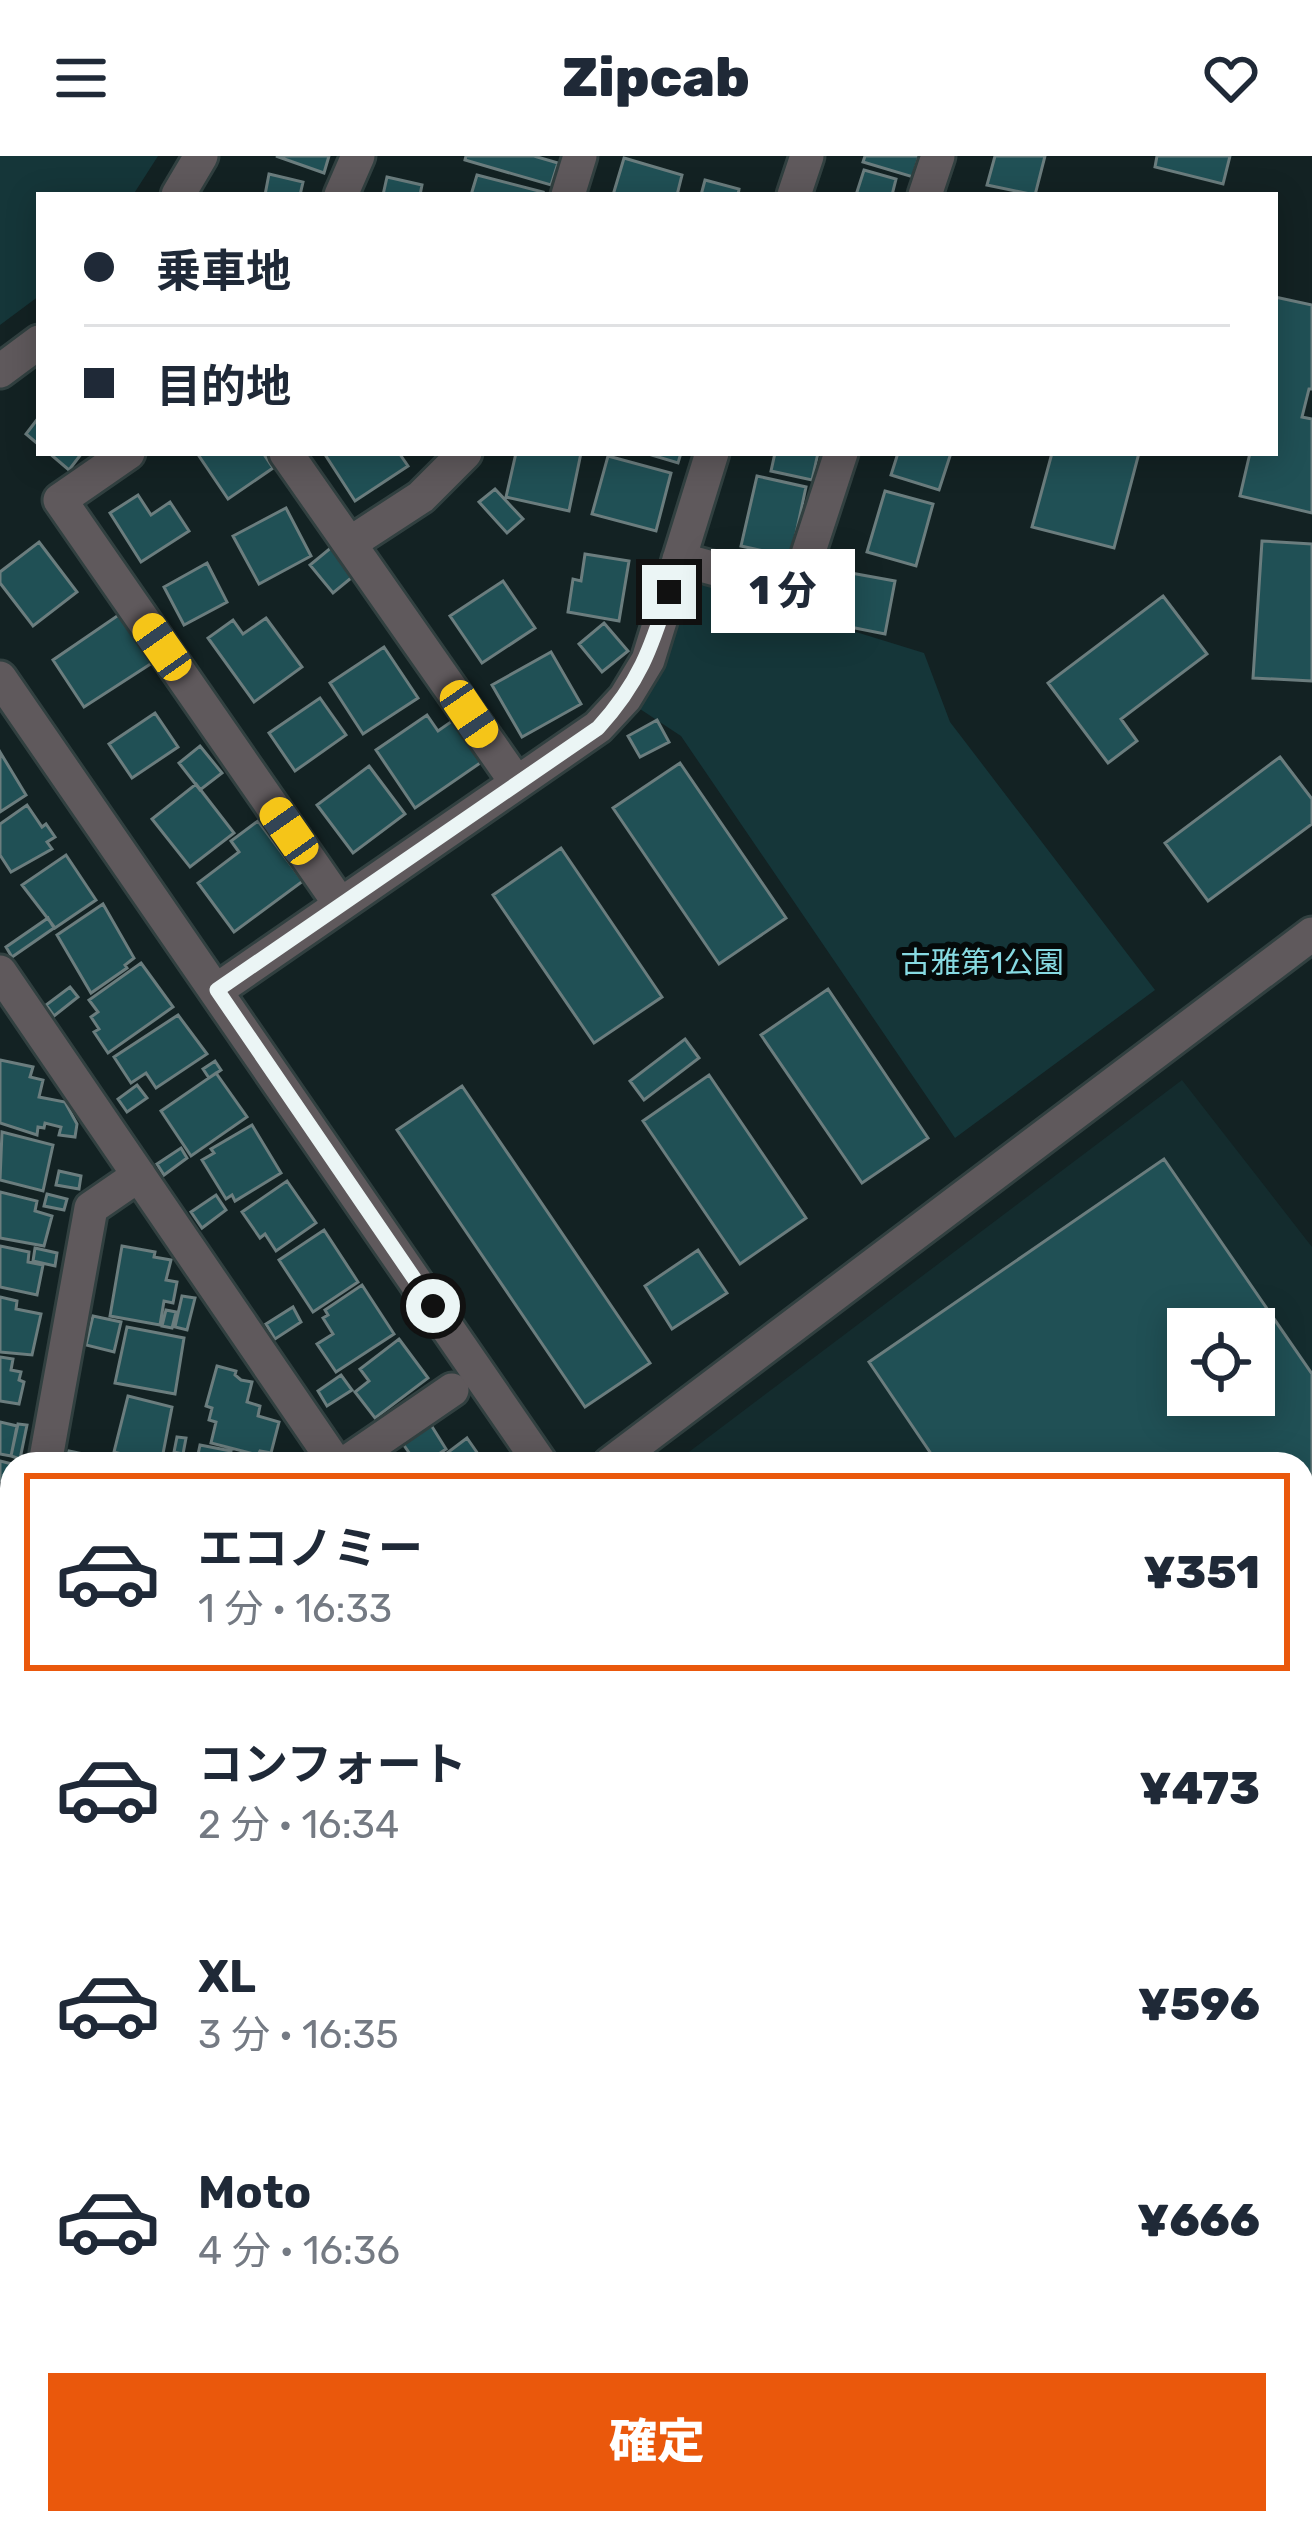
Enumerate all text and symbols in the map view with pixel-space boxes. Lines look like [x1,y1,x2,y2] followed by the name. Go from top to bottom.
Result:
[48,45,114,111] icon: menu
[1198,45,1264,111] icon: heart
[562,46,750,110] text: Zipcab
[156,245,291,298] text: 乗車地
[156,360,291,413] text: 目的地
[711,550,855,634] callout: 1 分
[642,565,696,619] route end
[749,568,817,614] text: 1 分
[127,607,197,687] car
[434,674,504,754] car
[254,791,324,871] car
[901,945,1063,981] park label: 古雅第1公園
[406,1279,460,1333] route start
[1167,1308,1275,1416] map controls
[1167,1308,1275,1416] button: locate
[54,1518,162,1626] icon: car
[198,1522,423,1575] text: エコノミー
[1143,1546,1260,1599] text: ¥351
[198,1586,392,1632] text: 1 分 · 16:33
[54,1734,162,1842] icon: car
[198,1738,467,1791] text: コンフォート
[1139,1762,1260,1815] text: ¥473
[198,1802,399,1848] text: 2 分 · 16:34
[54,1950,162,2058] icon: car
[198,1950,256,2003] text: XL
[1138,1978,1260,2031] text: ¥596
[198,2012,399,2058] text: 3 分 · 16:35
[54,2166,162,2274] icon: car
[198,2166,311,2219] text: Moto
[1137,2194,1260,2247] text: ¥666
[198,2228,400,2274] text: 4 分 · 16:36
[48,2373,1266,2511] button: 確定

